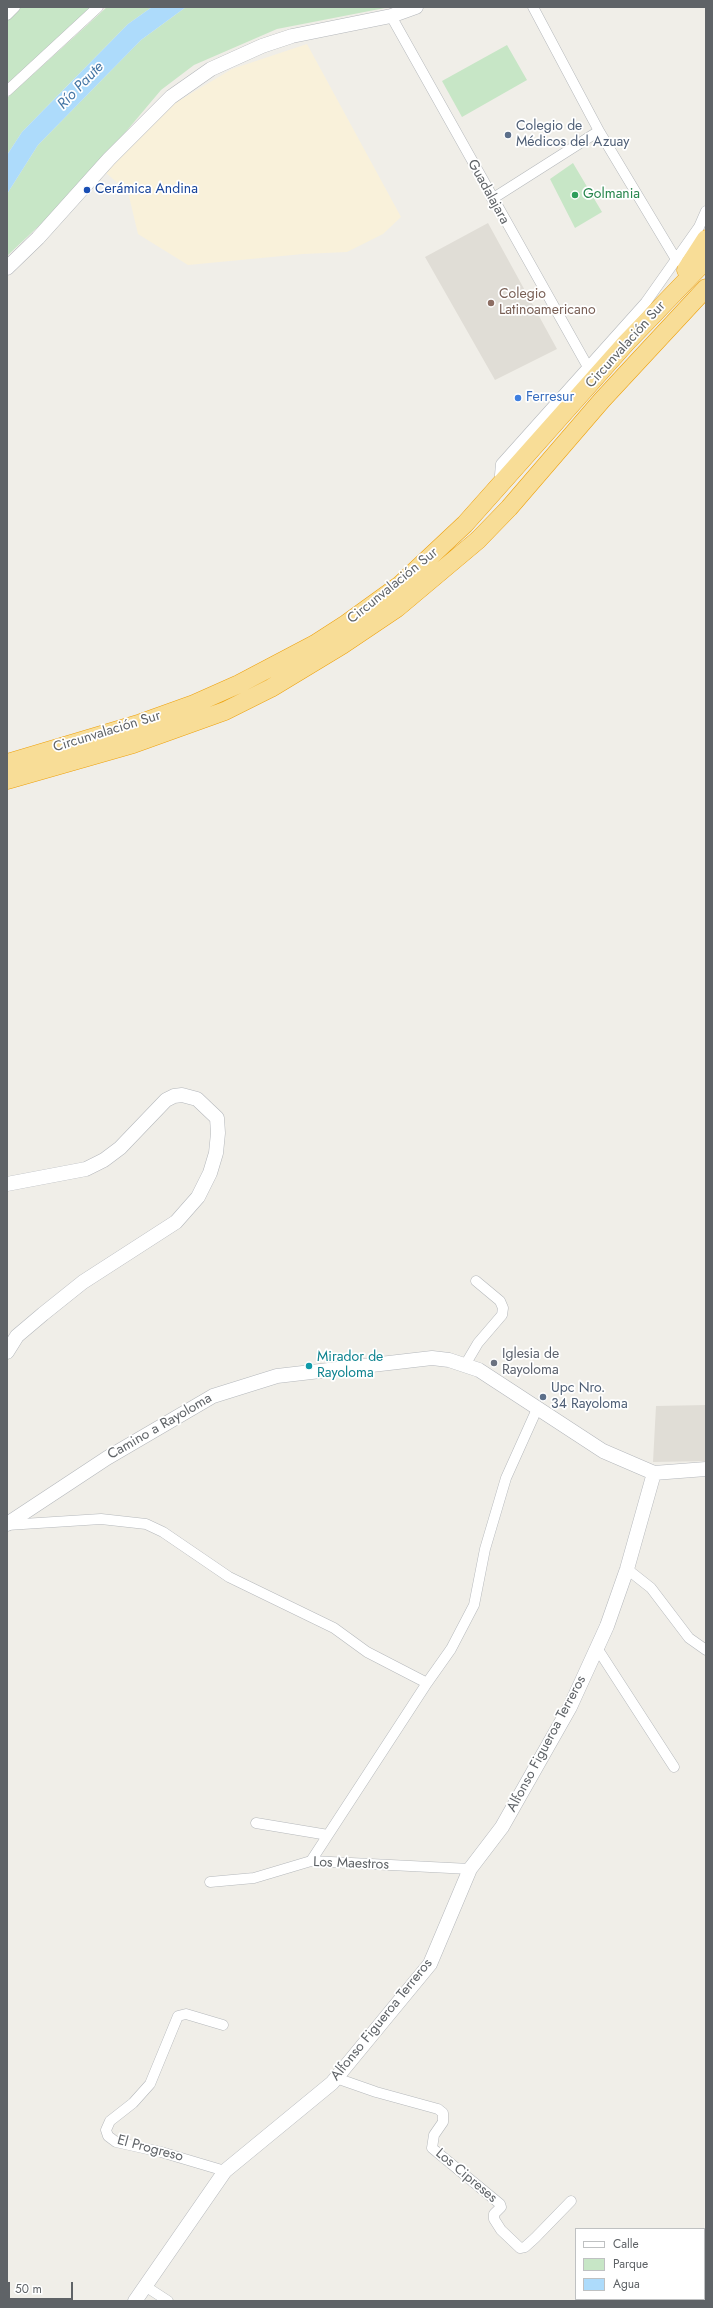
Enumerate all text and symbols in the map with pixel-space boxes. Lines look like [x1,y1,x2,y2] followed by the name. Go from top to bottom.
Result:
[54,59,108,113] water label: Río Paute
[516,119,629,152] place label: Colegio de Médicos del Azuay
[503,130,513,140] marker: Colegio de Médicos del Azuay
[463,157,513,227] street label: Guadalajara
[95,182,198,198] place label: Cerámica Andina
[82,185,92,195] marker: Cerámica Andina
[583,187,640,203] place label: Golmania
[570,190,580,200] marker: Golmania
[499,287,596,320] place label: Colegio Latinoamericano
[486,298,496,308] marker: Colegio Latinoamericano
[583,298,669,392] street label: Circunvalación Sur
[526,390,574,406] place label: Ferresur
[513,393,523,403] marker: Ferresur
[344,544,442,628] street label: Circunvalación Sur
[51,708,163,756] street label: Circunvalación Sur
[502,1347,559,1380] place label: Iglesia de Rayoloma
[317,1350,383,1382] place label: Mirador de Rayoloma
[489,1358,499,1368] marker: Iglesia de Rayoloma
[304,1361,314,1371] marker: Mirador de Rayoloma
[551,1381,628,1414] place label: Upc Nro. 34 Rayoloma
[105,1390,215,1464] street label: Camino a Rayoloma
[538,1392,548,1402] marker: Upc Nro. 34 Rayoloma
[504,1673,590,1815] street label: Alfonso Figueroa Terreros
[313,1854,389,1874] street label: Los Maestros
[328,1956,436,2084] street label: Alfonso Figueroa Terreros
[115,2132,185,2166] street label: El Progreso
[432,2145,500,2207] street label: Los Cipreses
[575,2228,705,2300] legend
[613,2235,639,2253] text: Calle
[613,2255,648,2273] text: Parque
[10,2274,75,2300] scale bar
[613,2275,640,2293] text: Agua
[15,2280,42,2298] text: 50 m

